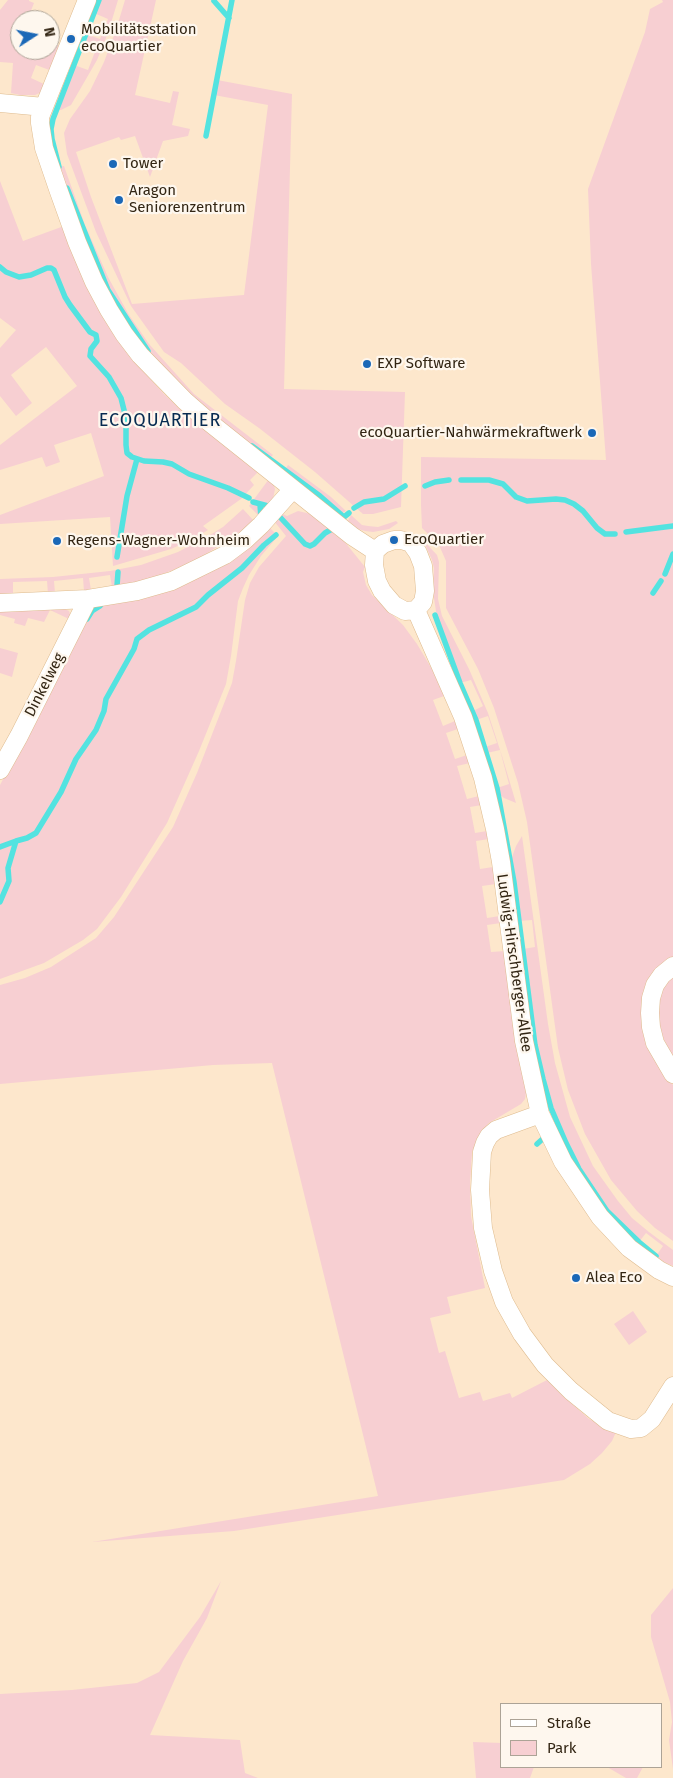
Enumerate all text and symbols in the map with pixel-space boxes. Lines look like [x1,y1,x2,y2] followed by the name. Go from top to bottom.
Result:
[10,10,60,60] north arrow
[81,21,197,56] place label: Mobilitätsstation ecoQuartier
[40,26,58,38] text: N
[65,33,77,45] marker: Mobilitätsstation ecoQuartier
[123,155,163,173] place label: Tower
[107,158,119,170] marker: Tower
[129,182,246,217] place label: Aragon Seniorenzentrum
[113,194,125,206] marker: Aragon Seniorenzentrum
[377,355,465,373] place label: EXP Software
[361,358,373,370] marker: EXP Software
[97,410,223,432] district label: ECOQUARTIER
[359,424,582,442] place label: ecoQuartier-Nahwärmekraftwerk
[586,427,598,439] marker: ecoQuartier-Nahwärmekraftwerk
[404,531,484,549] place label: EcoQuartier
[67,532,250,550] place label: Regens-Wagner-Wohnheim
[388,534,400,546] marker: EcoQuartier
[51,535,63,547] marker: Regens-Wagner-Wohnheim
[21,650,69,720] street label: Dinkelweg
[493,873,535,1053] street label: Ludwig-Hirschberger-Allee
[586,1269,642,1287] place label: Alea Eco
[570,1272,582,1284] marker: Alea Eco
[500,1703,663,1768] legend
[547,1714,591,1732] text: Straße
[547,1739,577,1757] text: Park

